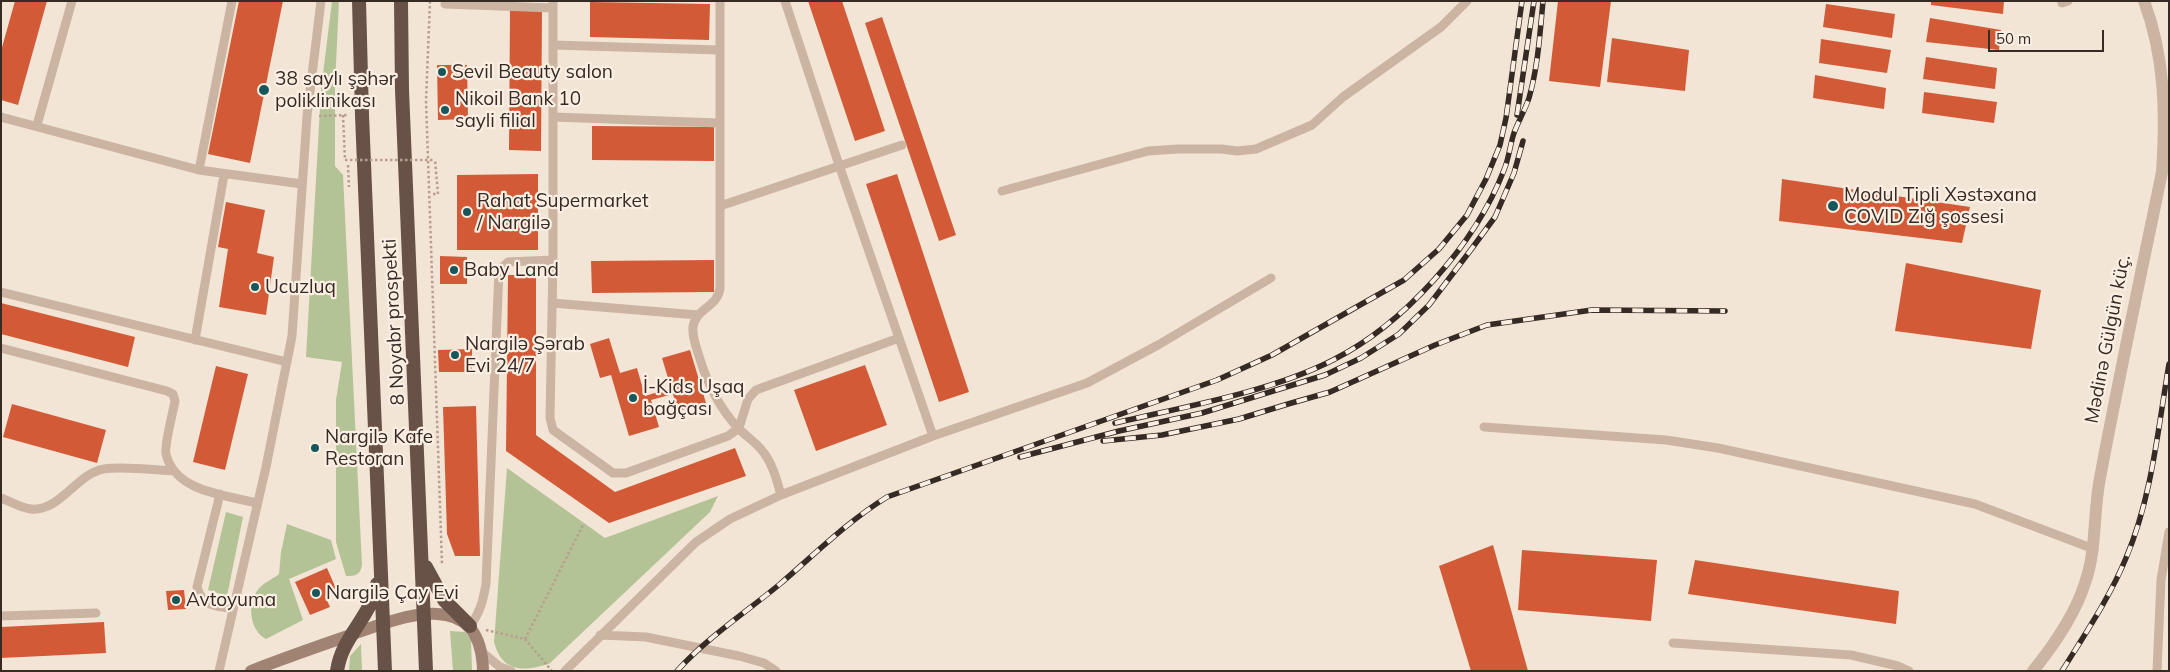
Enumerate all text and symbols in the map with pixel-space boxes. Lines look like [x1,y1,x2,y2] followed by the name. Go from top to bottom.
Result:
[1990,20,2106,52] scale bar
[1996,29,2031,48] text: 50 m
[452,61,613,83] place label: Sevil Beauty salon
[436,66,448,78] marker: Sevil Beauty salon
[275,68,396,112] place label: 38 saylı şəhər poliklinikası
[257,83,271,97] marker: 38 saylı şəhər poliklinikası
[455,88,581,132] place label: Nikoil Bank 10 sayli filial
[439,104,451,116] marker: Nikoil Bank 10 sayli filial
[1844,184,2037,228] place label: Modul Tipli Xəstəxana COVID Zığ şossesi
[477,190,649,234] place label: Rahat Supermarket / Nargilə
[1826,199,1840,213] marker: Modul Tipli Xəstəxana COVID Zığ şossesi
[461,206,473,218] marker: Rahat Supermarket / Nargilə
[378,238,410,406] street label: 8 Noyabr prospekti
[2080,253,2136,425] street label: Mədinə Gülgün küç.
[464,259,559,281] place label: Baby Land
[448,264,460,276] marker: Baby Land
[265,276,336,298] place label: Ucuzluq
[249,281,261,293] marker: Ucuzluq
[465,333,585,377] place label: Nargilə Şərab Evi 24/7
[449,349,461,361] marker: Nargilə Şərab Evi 24/7
[643,376,744,420] place label: İ-Kids Uşaq bağçası
[627,392,639,404] marker: İ-Kids Uşaq bağçası
[325,426,433,470] place label: Nargilə Kafe Restoran
[309,442,321,454] marker: Nargilə Kafe Restoran
[326,582,459,604] place label: Nargilə Çay Evi
[310,587,322,599] marker: Nargilə Çay Evi
[186,589,276,611] place label: Avtoyuma
[170,594,182,606] marker: Avtoyuma

